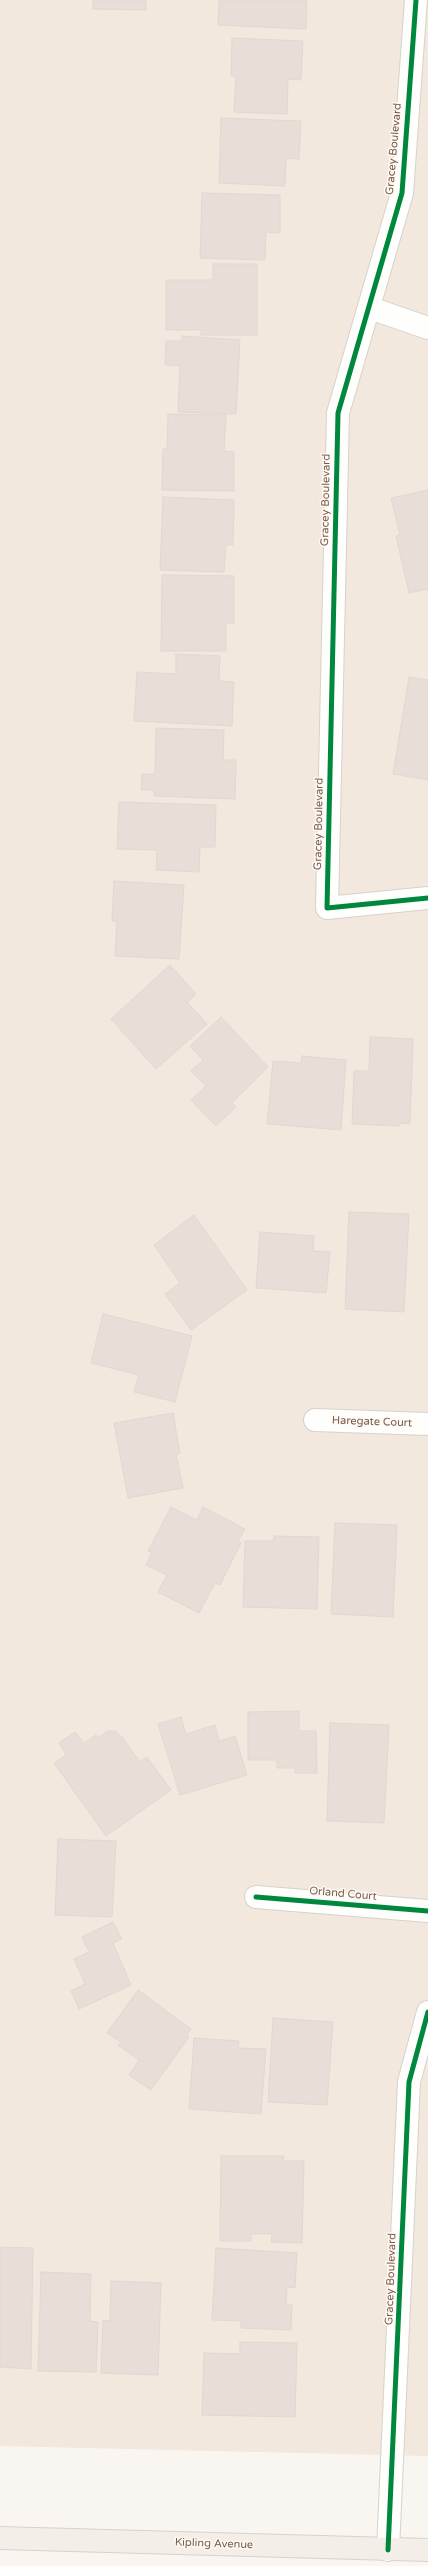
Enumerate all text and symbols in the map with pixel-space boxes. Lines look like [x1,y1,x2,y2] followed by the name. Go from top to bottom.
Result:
[383,102,405,196] street label: Gracey Boulevard
[319,454,333,546] street label: Gracey Boulevard
[312,778,326,870] street label: Gracey Boulevard
[332,1414,412,1430] street label: Haregate Court
[309,1884,377,1904] street label: Orland Court
[383,2233,399,2325] street label: Gracey Boulevard
[175,2536,253,2552] street label: Kipling Avenue

